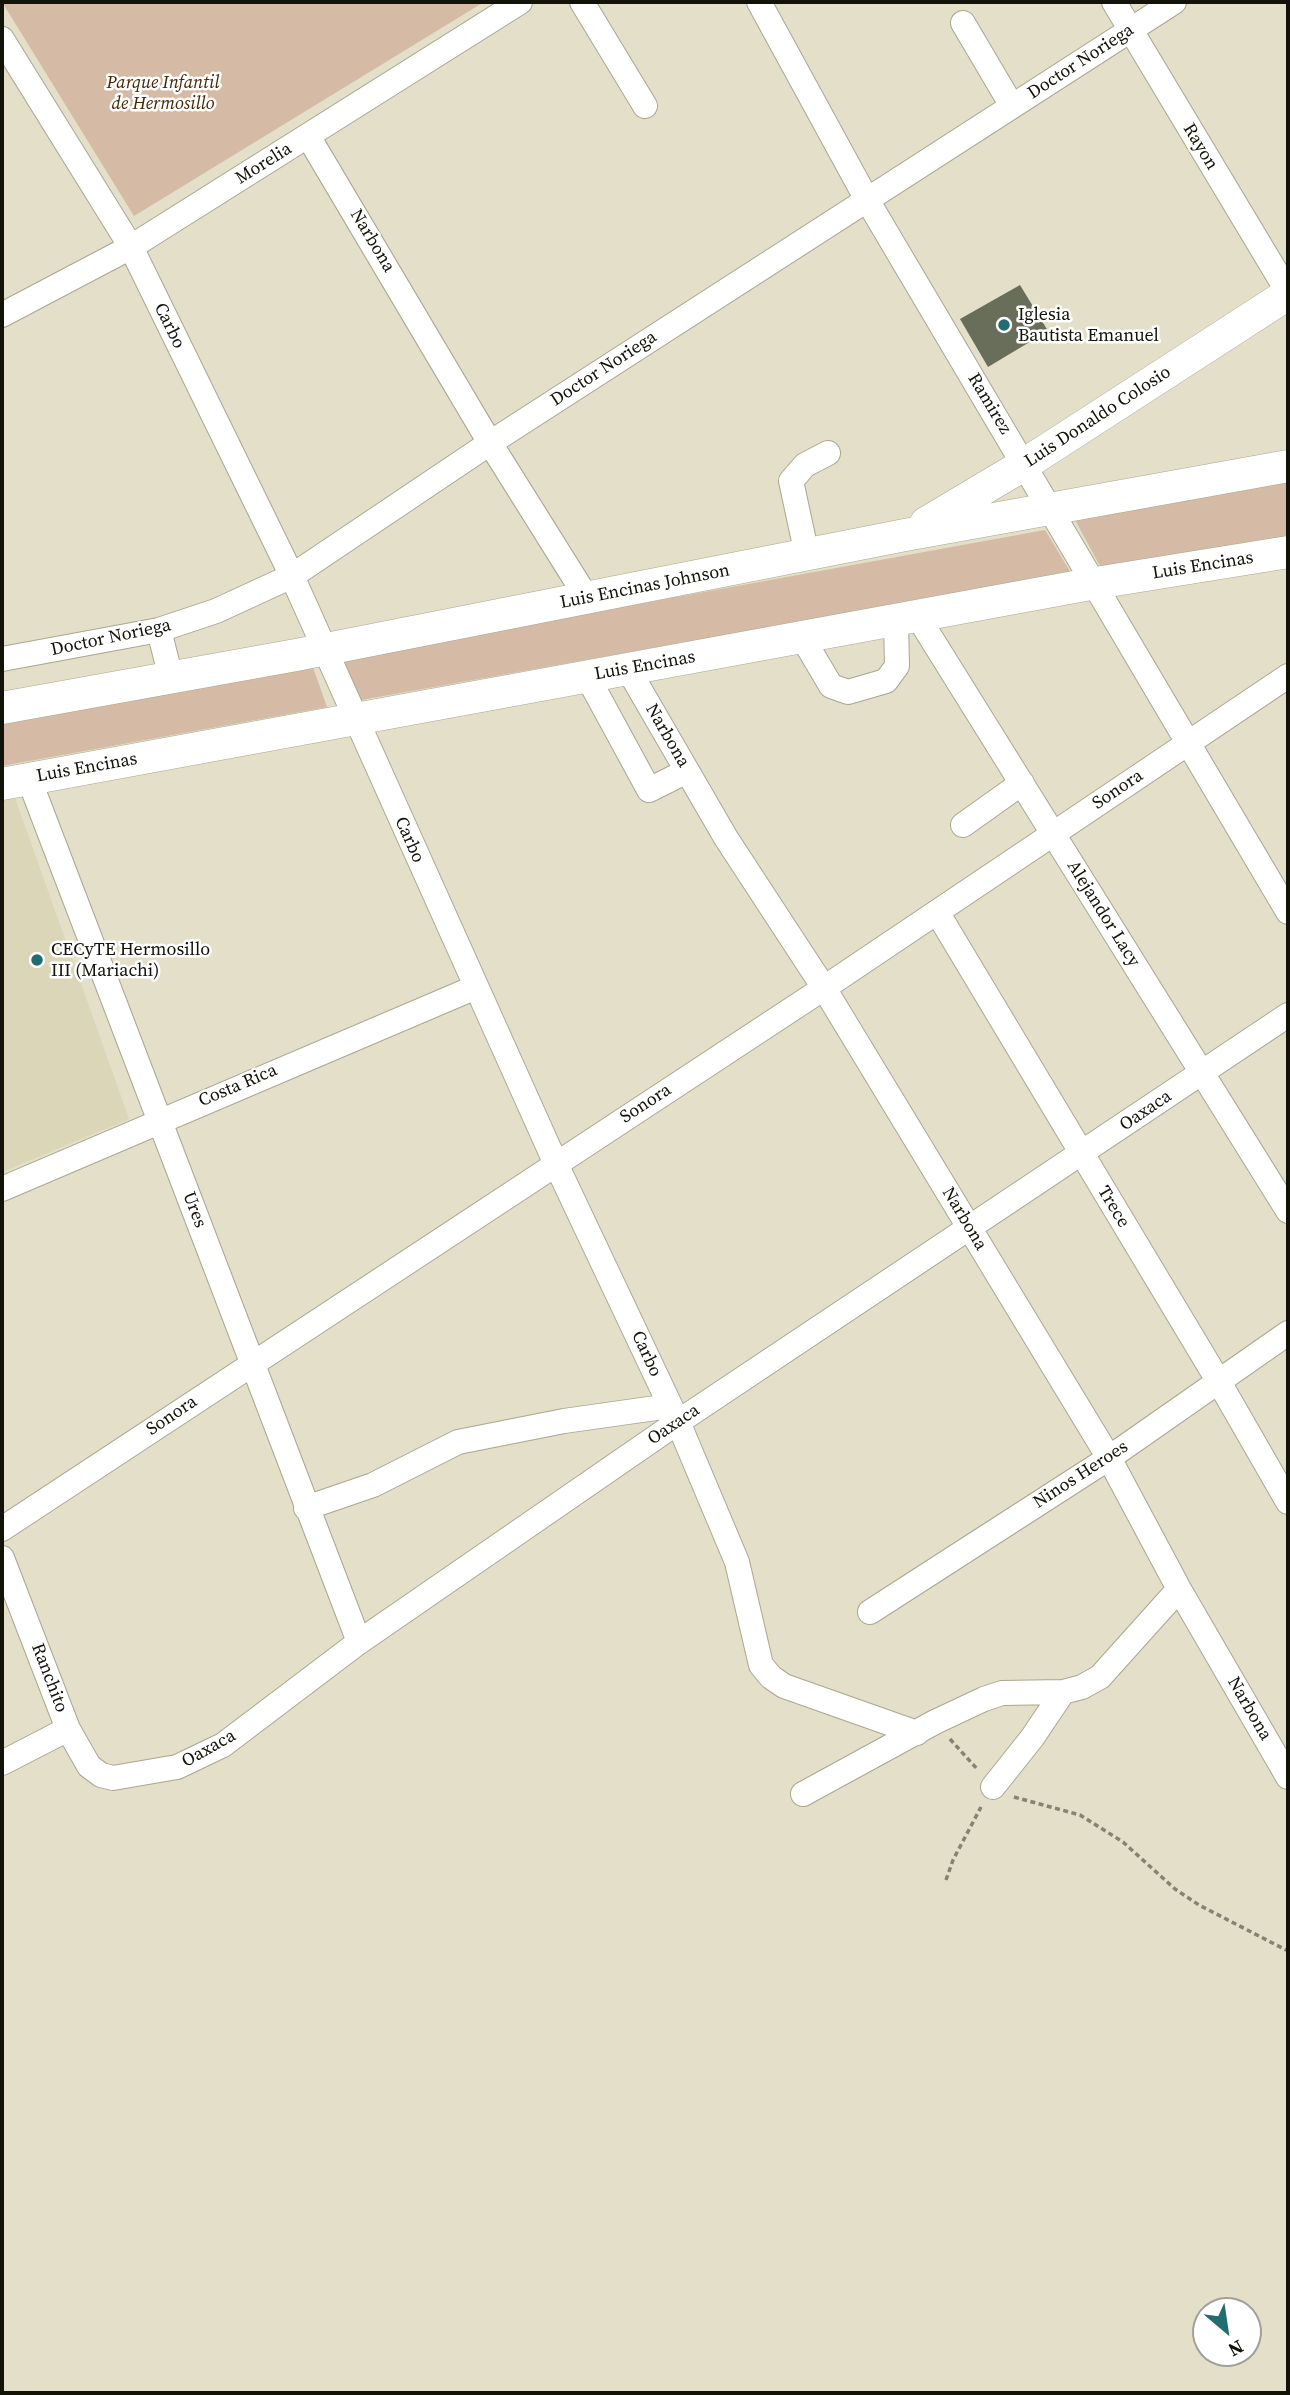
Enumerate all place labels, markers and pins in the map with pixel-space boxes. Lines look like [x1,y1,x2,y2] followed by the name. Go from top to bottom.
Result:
[1018,304,1159,346] place label: Iglesia Bautista Emanuel
[996,317,1012,333] marker: Iglesia Bautista Emanuel
[51,939,210,982] place label: CECyTE Hermosillo III (Mariachi)
[29,952,45,968] marker: CECyTE Hermosillo III (Mariachi)

